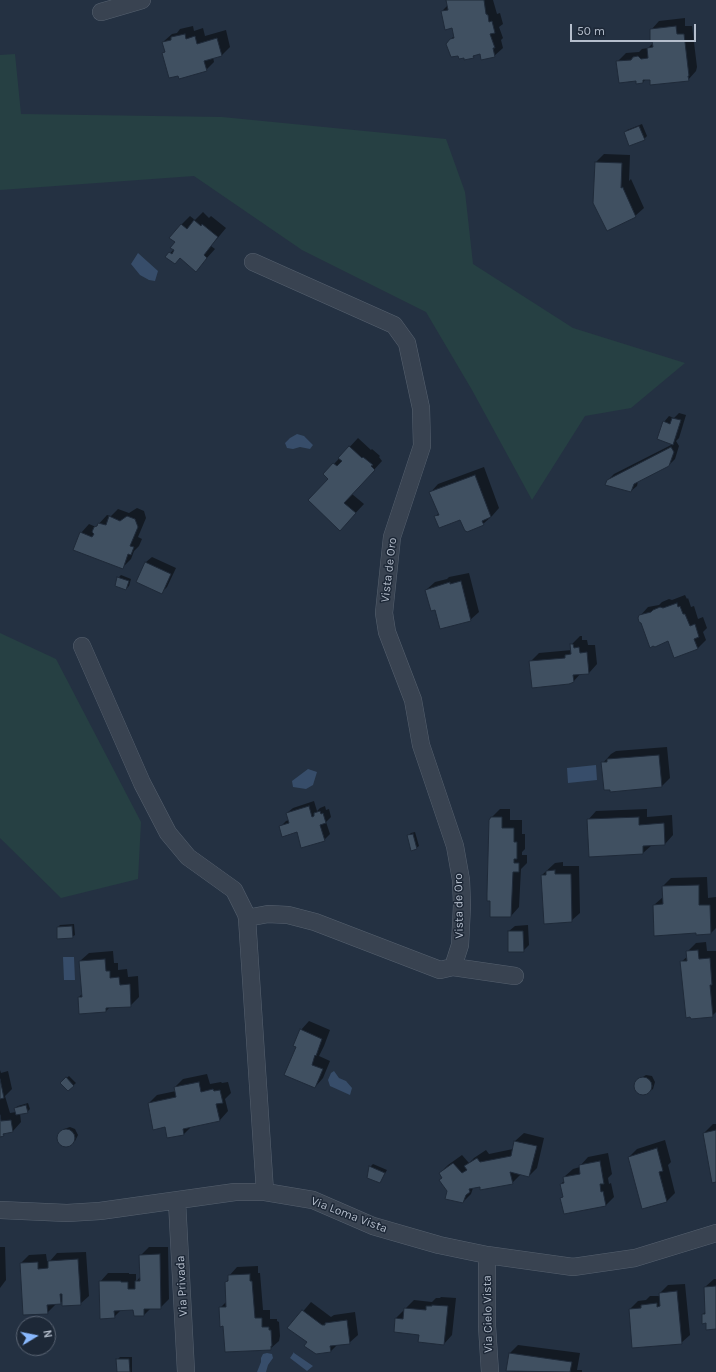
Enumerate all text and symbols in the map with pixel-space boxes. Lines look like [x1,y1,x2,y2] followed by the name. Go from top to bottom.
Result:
[572,16,698,42] scale bar
[577,24,605,38] text: 50 m
[378,537,400,603] street label: Vista de Oro
[451,873,467,939] street label: Vista de Oro
[309,1194,389,1236] street label: Via Loma Vista
[173,1255,191,1317] street label: Via Privada
[480,1275,496,1353] street label: Via Cielo Vista
[16,1316,56,1356] north arrow
[40,1329,54,1339] text: N

